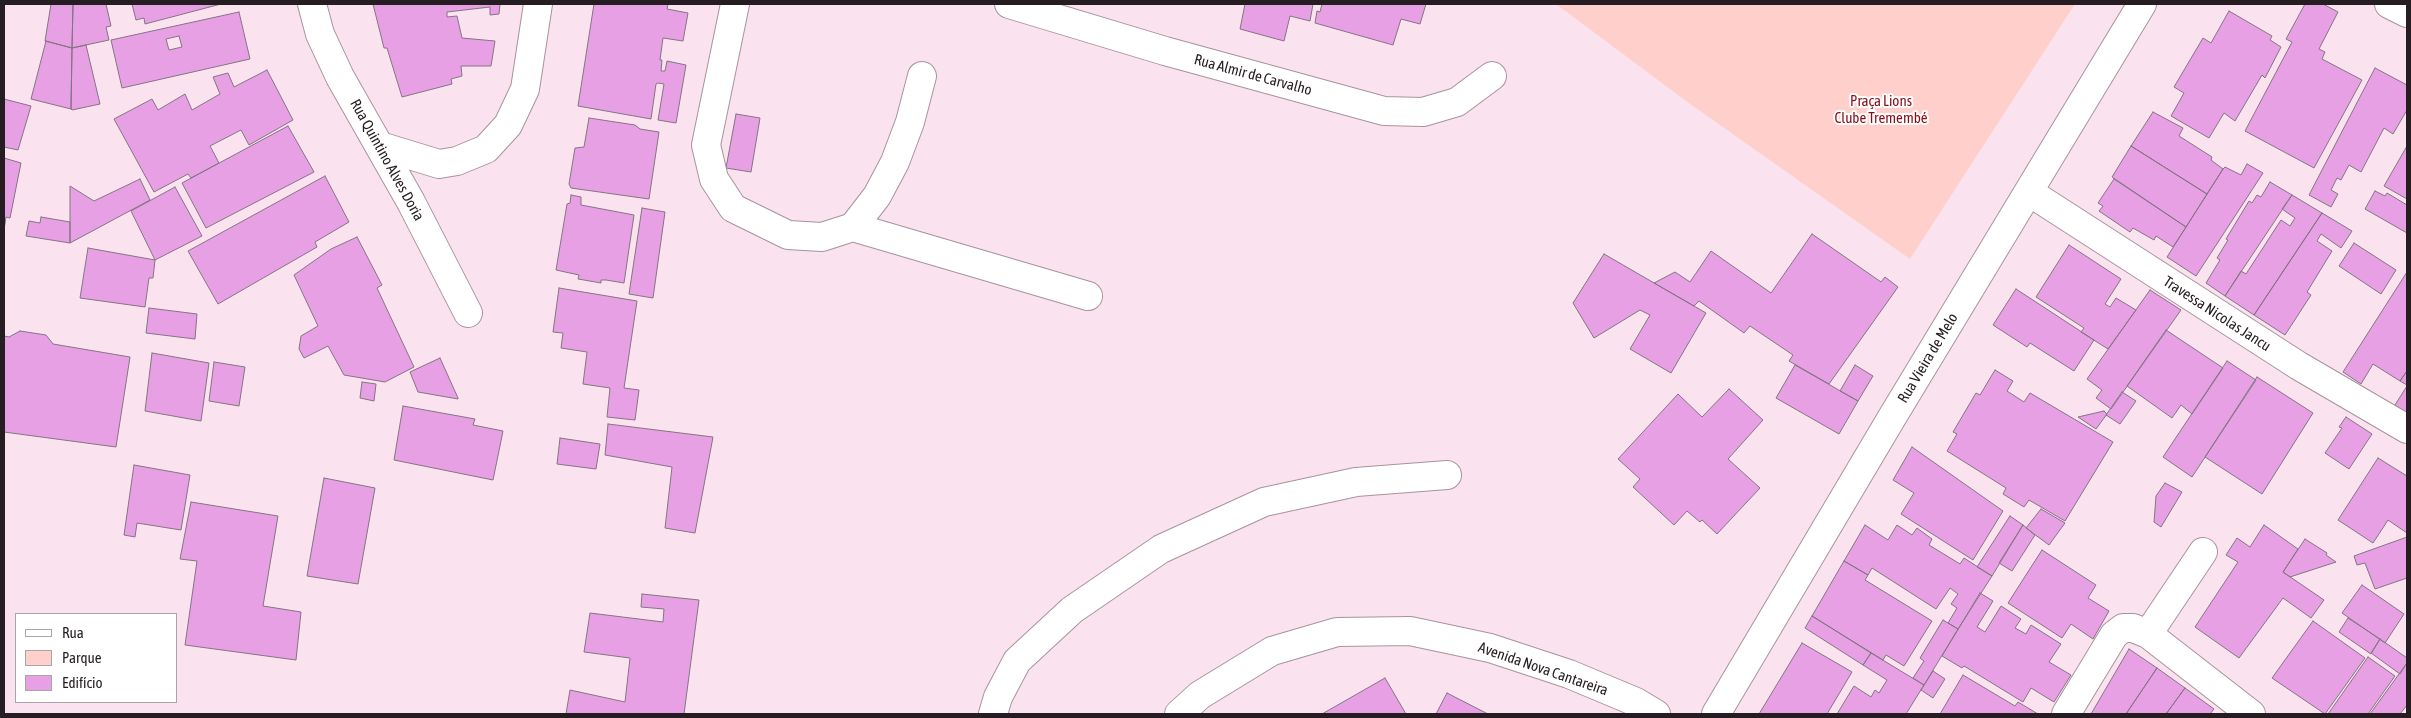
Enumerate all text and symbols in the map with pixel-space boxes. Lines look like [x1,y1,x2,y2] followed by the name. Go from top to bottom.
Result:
[1192,51,1314,99] street label: Rua Almir de Carvalho
[1834,92,1928,127] park label: Praça Lions Clube Tremembé
[346,96,428,224] street label: Rua Quintino Alves Doria
[2160,273,2274,355] street label: Travessa Nicolas Jancu
[1894,310,1962,406] street label: Rua Vieira de Melo
[15,613,178,703] legend
[62,624,84,641] text: Rua
[1476,638,1610,700] street label: Avenida Nova Cantareira
[62,649,102,666] text: Parque
[62,674,103,691] text: Edifício

